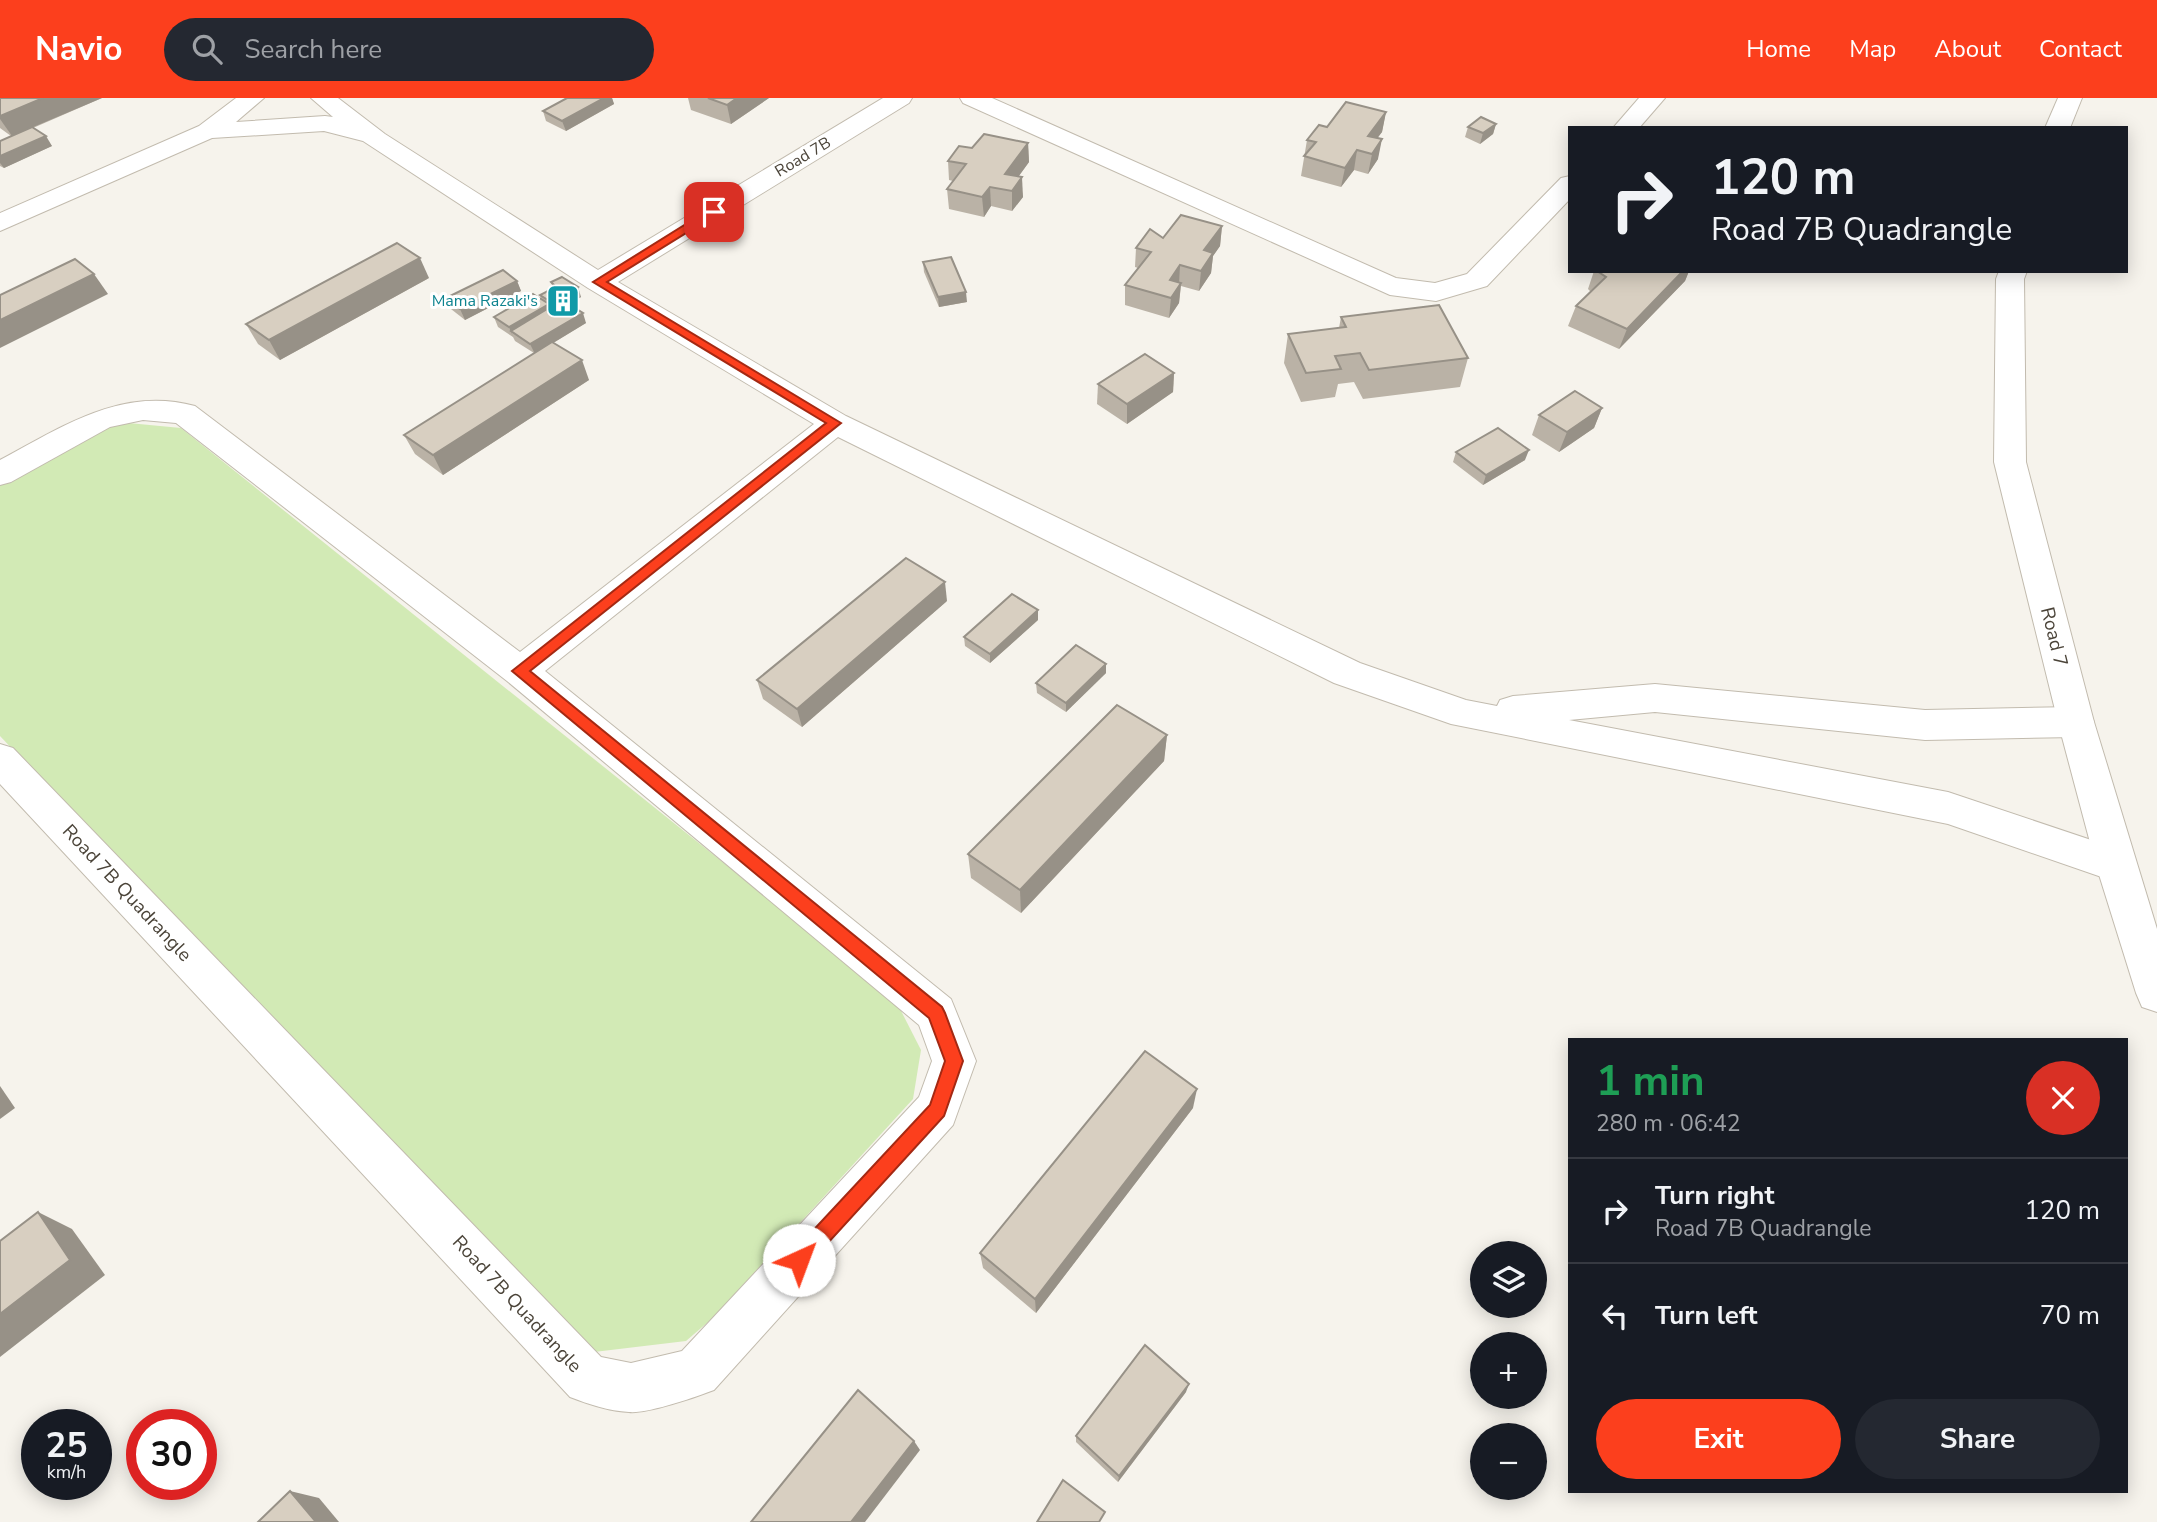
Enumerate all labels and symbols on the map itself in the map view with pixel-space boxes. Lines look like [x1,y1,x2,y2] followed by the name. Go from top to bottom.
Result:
[771,132,835,182] street label: Road 7B
[684,182,744,242] pin
[544,282,582,320] building icon: Mama Razaki's
[432,290,538,312] place label: Mama Razaki's
[2034,605,2074,669] street label: Road 7
[56,819,198,967] street label: Road 7B Quadrangle
[762,1223,836,1297] position arrow
[446,1230,588,1378] street label: Road 7B Quadrangle
[126,1409,217,1500] speed limit sign: 30

